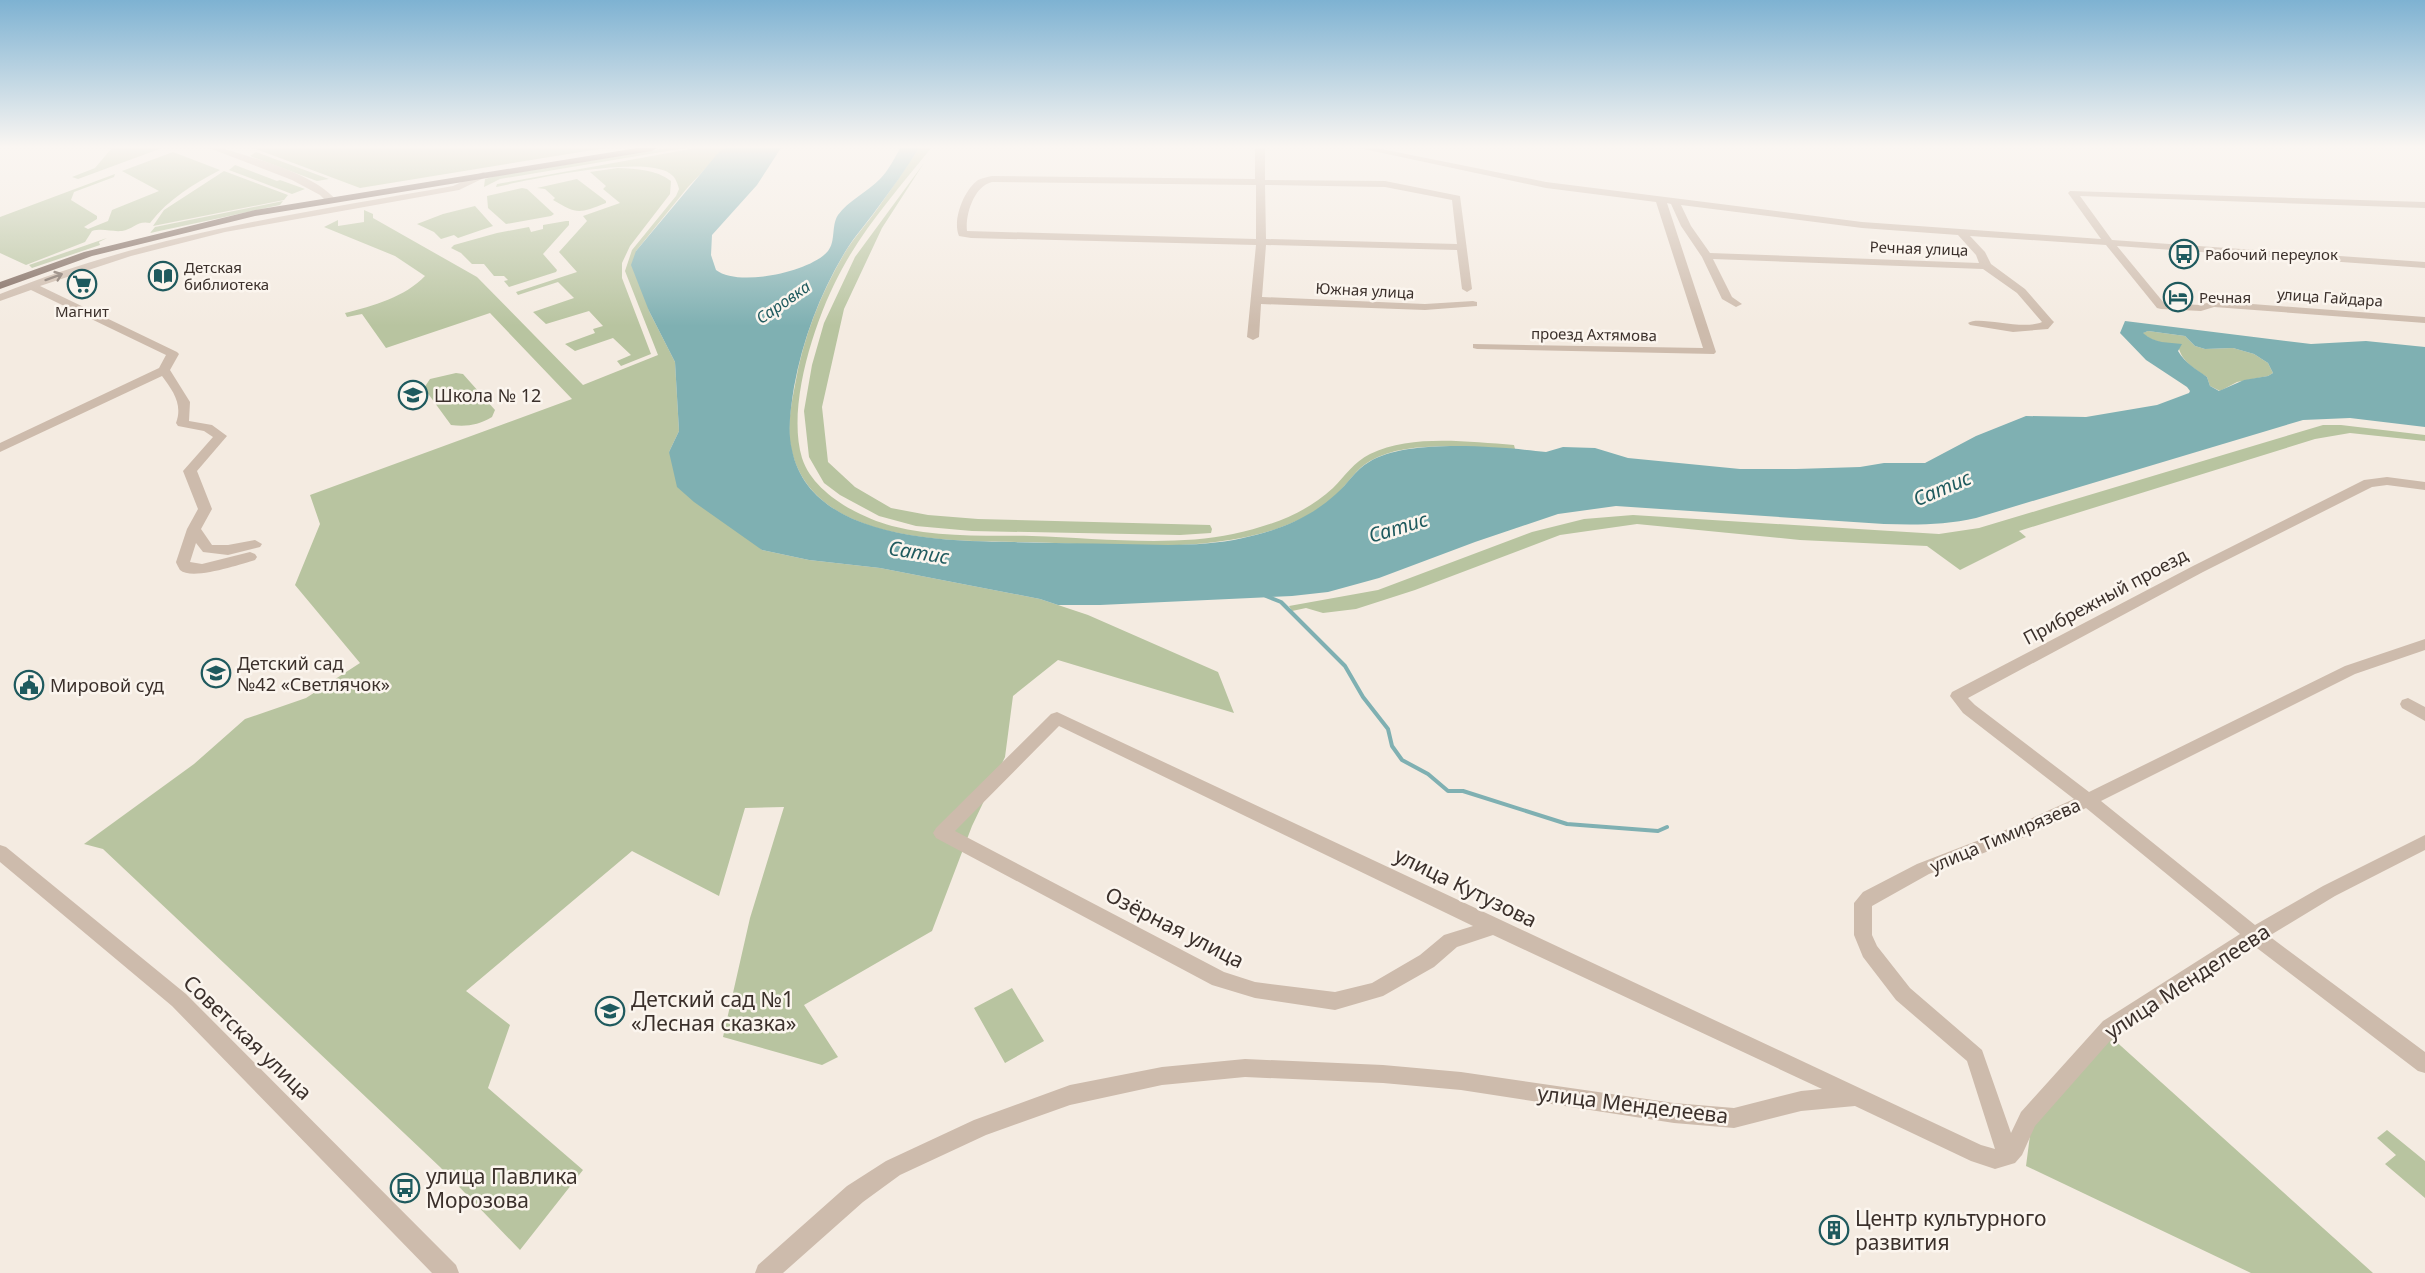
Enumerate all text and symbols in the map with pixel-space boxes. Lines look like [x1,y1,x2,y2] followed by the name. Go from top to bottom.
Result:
[1869,236,1969,260] street label: Речная улица
[2168,238,2200,270] bus stop icon: Рабочий переулок
[2205,244,2338,264] place label: Рабочий переулок
[184,257,269,294] place label: Детская библиотека
[147,260,179,292] library icon: Детская библиотека
[66,268,98,300] supermarket icon: Магнит
[45,270,63,281] one-way arrow
[752,275,814,329] water label: Саровка
[1315,277,1415,303] street label: Южная улица
[2162,281,2194,313] hotel icon: Речная
[2276,283,2384,311] street label: улица Гайдара
[2199,287,2251,307] place label: Речная
[55,301,109,321] place label: Магнит
[1531,323,1657,345] street label: проезд Ахтямова
[397,379,429,411] school or university icon: Школа № 12
[434,383,541,407] place label: Школа № 12
[1909,463,1976,512] water label: Сатис
[1365,505,1432,549] water label: Сатис
[887,534,952,570] water label: Сатис
[2019,542,2191,650] street label: Прибрежный проезд
[237,651,390,696] place label: Детский сад №42 «Светлячок»
[200,657,232,689] school or university icon: Детский сад №42 «Светлячок»
[13,669,45,701] public building icon: Мировой суд
[50,673,164,697] place label: Мировой суд
[1926,792,2084,878] street label: улица Тимирязева
[1390,840,1542,934] street label: улица Кутузова
[1101,880,1249,974] street label: Озёрная улица
[2099,917,2275,1045] street label: улица Менделеева
[178,968,318,1106] street label: Советская улица
[631,985,797,1037] place label: Детский сад №1 «Лесная сказка»
[594,995,626,1027] school or university icon: Детский сад №1 «Лесная сказка»
[1536,1078,1730,1130] street label: улица Менделеева
[426,1162,578,1214] place label: улица Павлика Морозова
[389,1172,421,1204] bus stop icon: улица Павлика Морозова
[1855,1204,2046,1256] place label: Центр культурного развития
[1818,1214,1850,1246] building icon: Центр культурного развития

